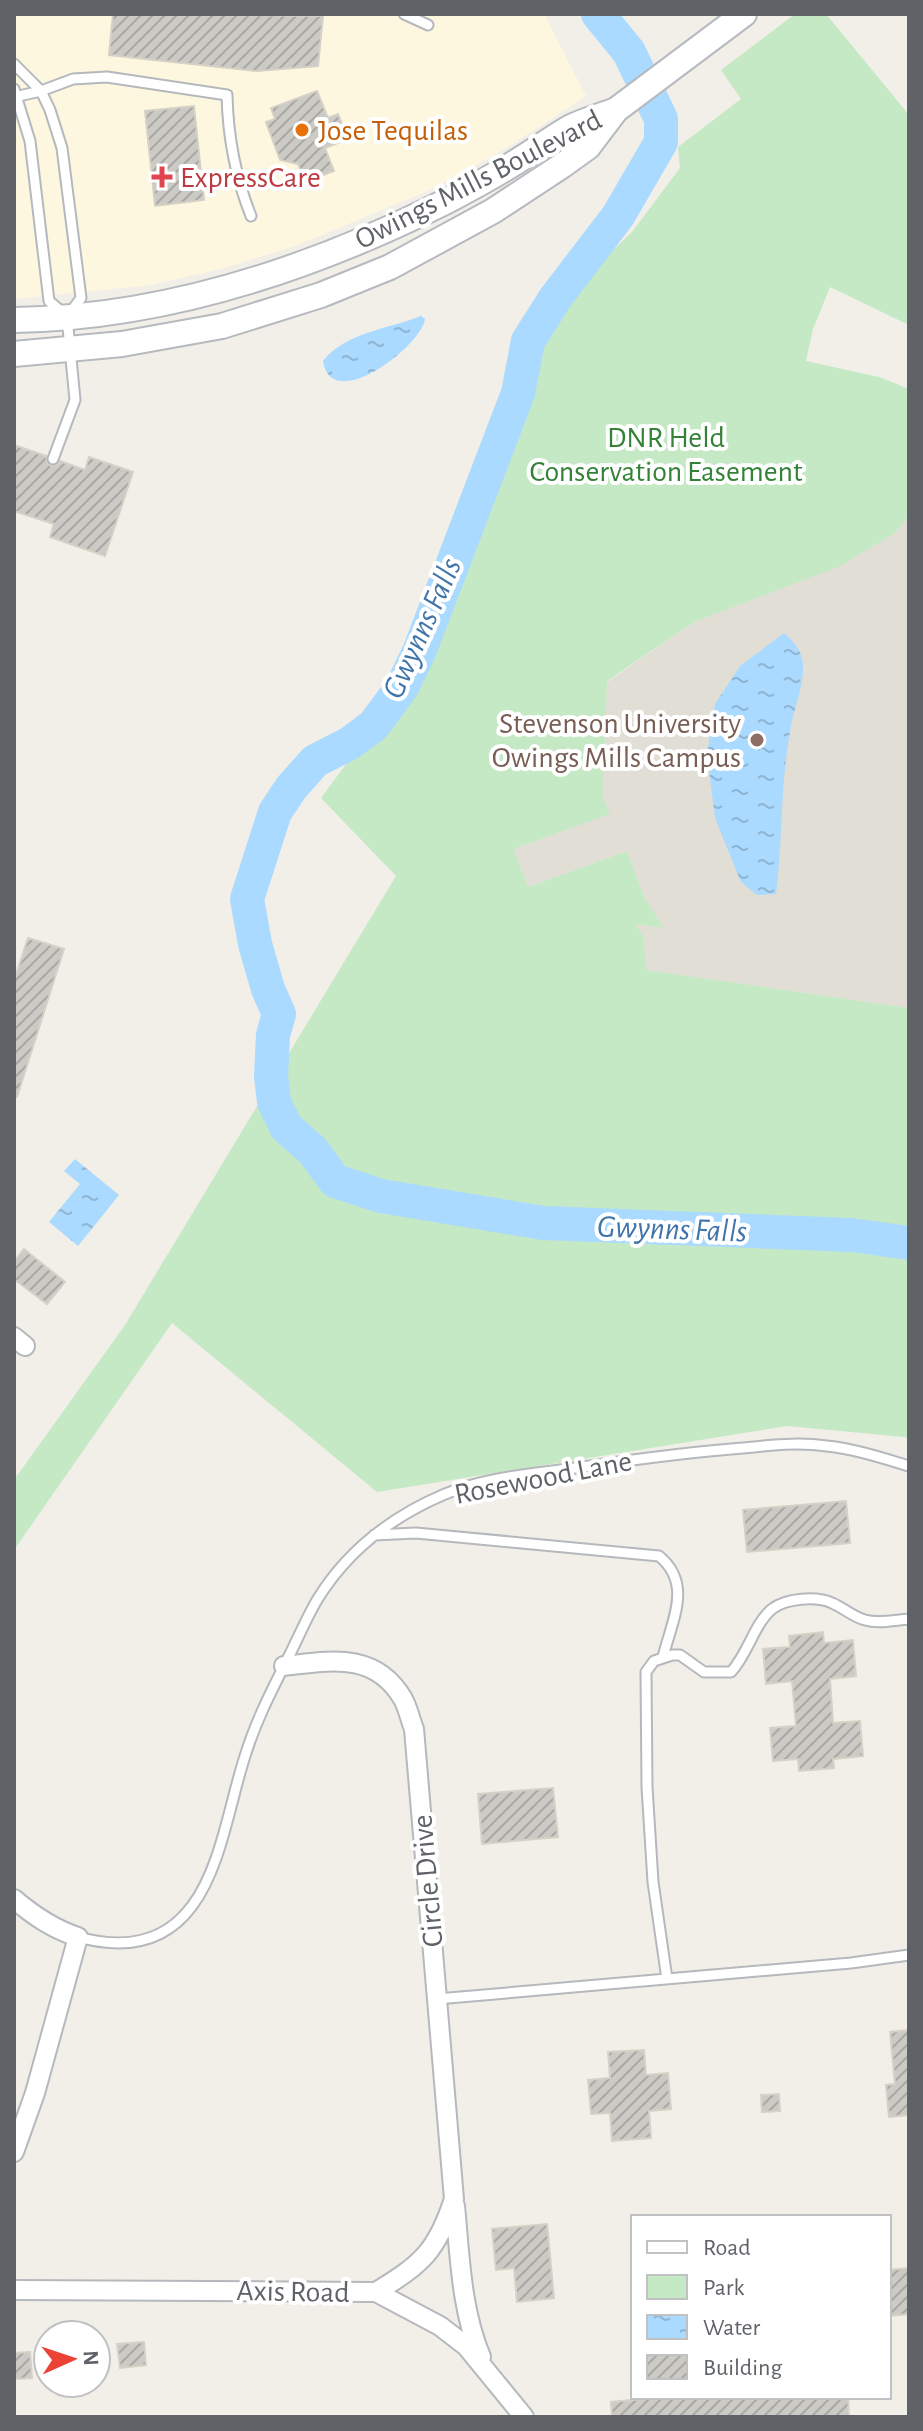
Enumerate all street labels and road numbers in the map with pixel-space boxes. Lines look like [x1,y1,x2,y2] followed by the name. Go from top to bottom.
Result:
[350,105,607,255] street label: Owings Mills Boulevard
[452,1446,635,1510] street label: Rosewood Lane
[407,1814,449,1948] street label: Circle Drive
[236,2276,350,2308] street label: Axis Road

